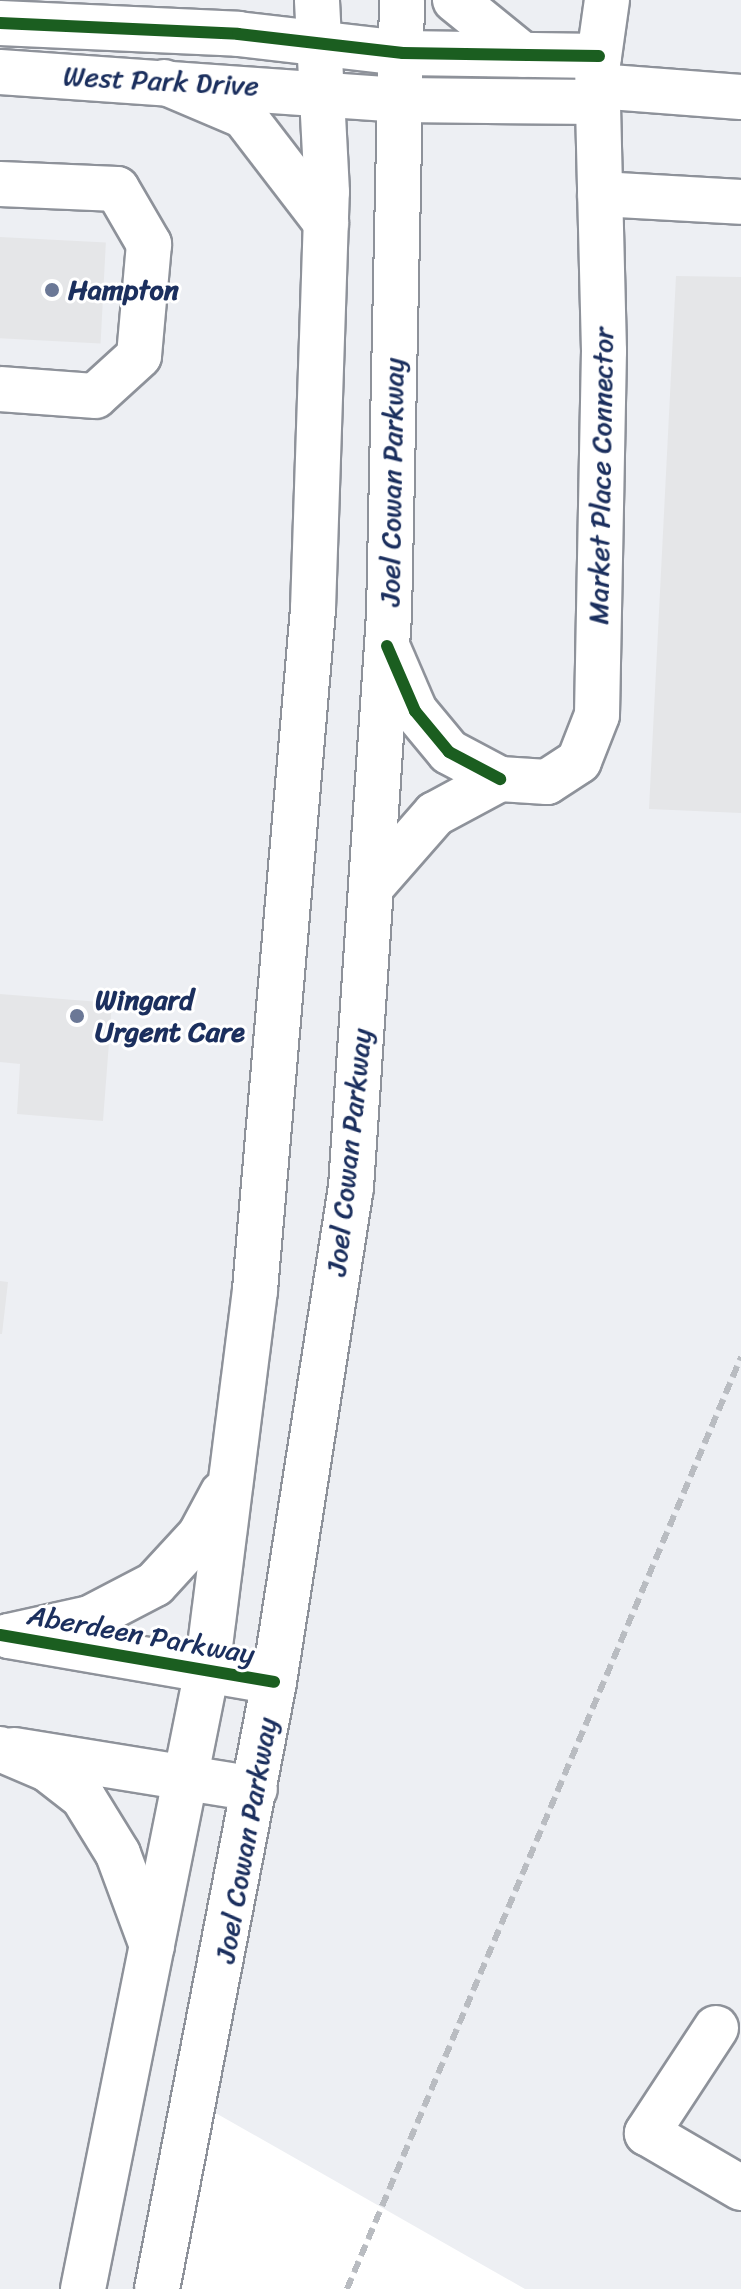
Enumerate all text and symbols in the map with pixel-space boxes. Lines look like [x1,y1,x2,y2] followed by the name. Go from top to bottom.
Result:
[62,59,260,103] street label: West Park Drive
[68,273,179,307] place label: Hampton
[43,281,61,299] marker: Hampton
[582,326,620,626] street label: Market Place Connector
[373,357,411,607] street label: Joel Cowan Parkway
[95,983,246,1049] place label: Wingard Urgent Care
[66,1005,88,1027] marker: Wingard Urgent Care
[319,1026,379,1278] street label: Joel Cowan Parkway
[25,1598,257,1672] street label: Aberdeen Parkway
[208,1714,284,1966] street label: Joel Cowan Parkway

